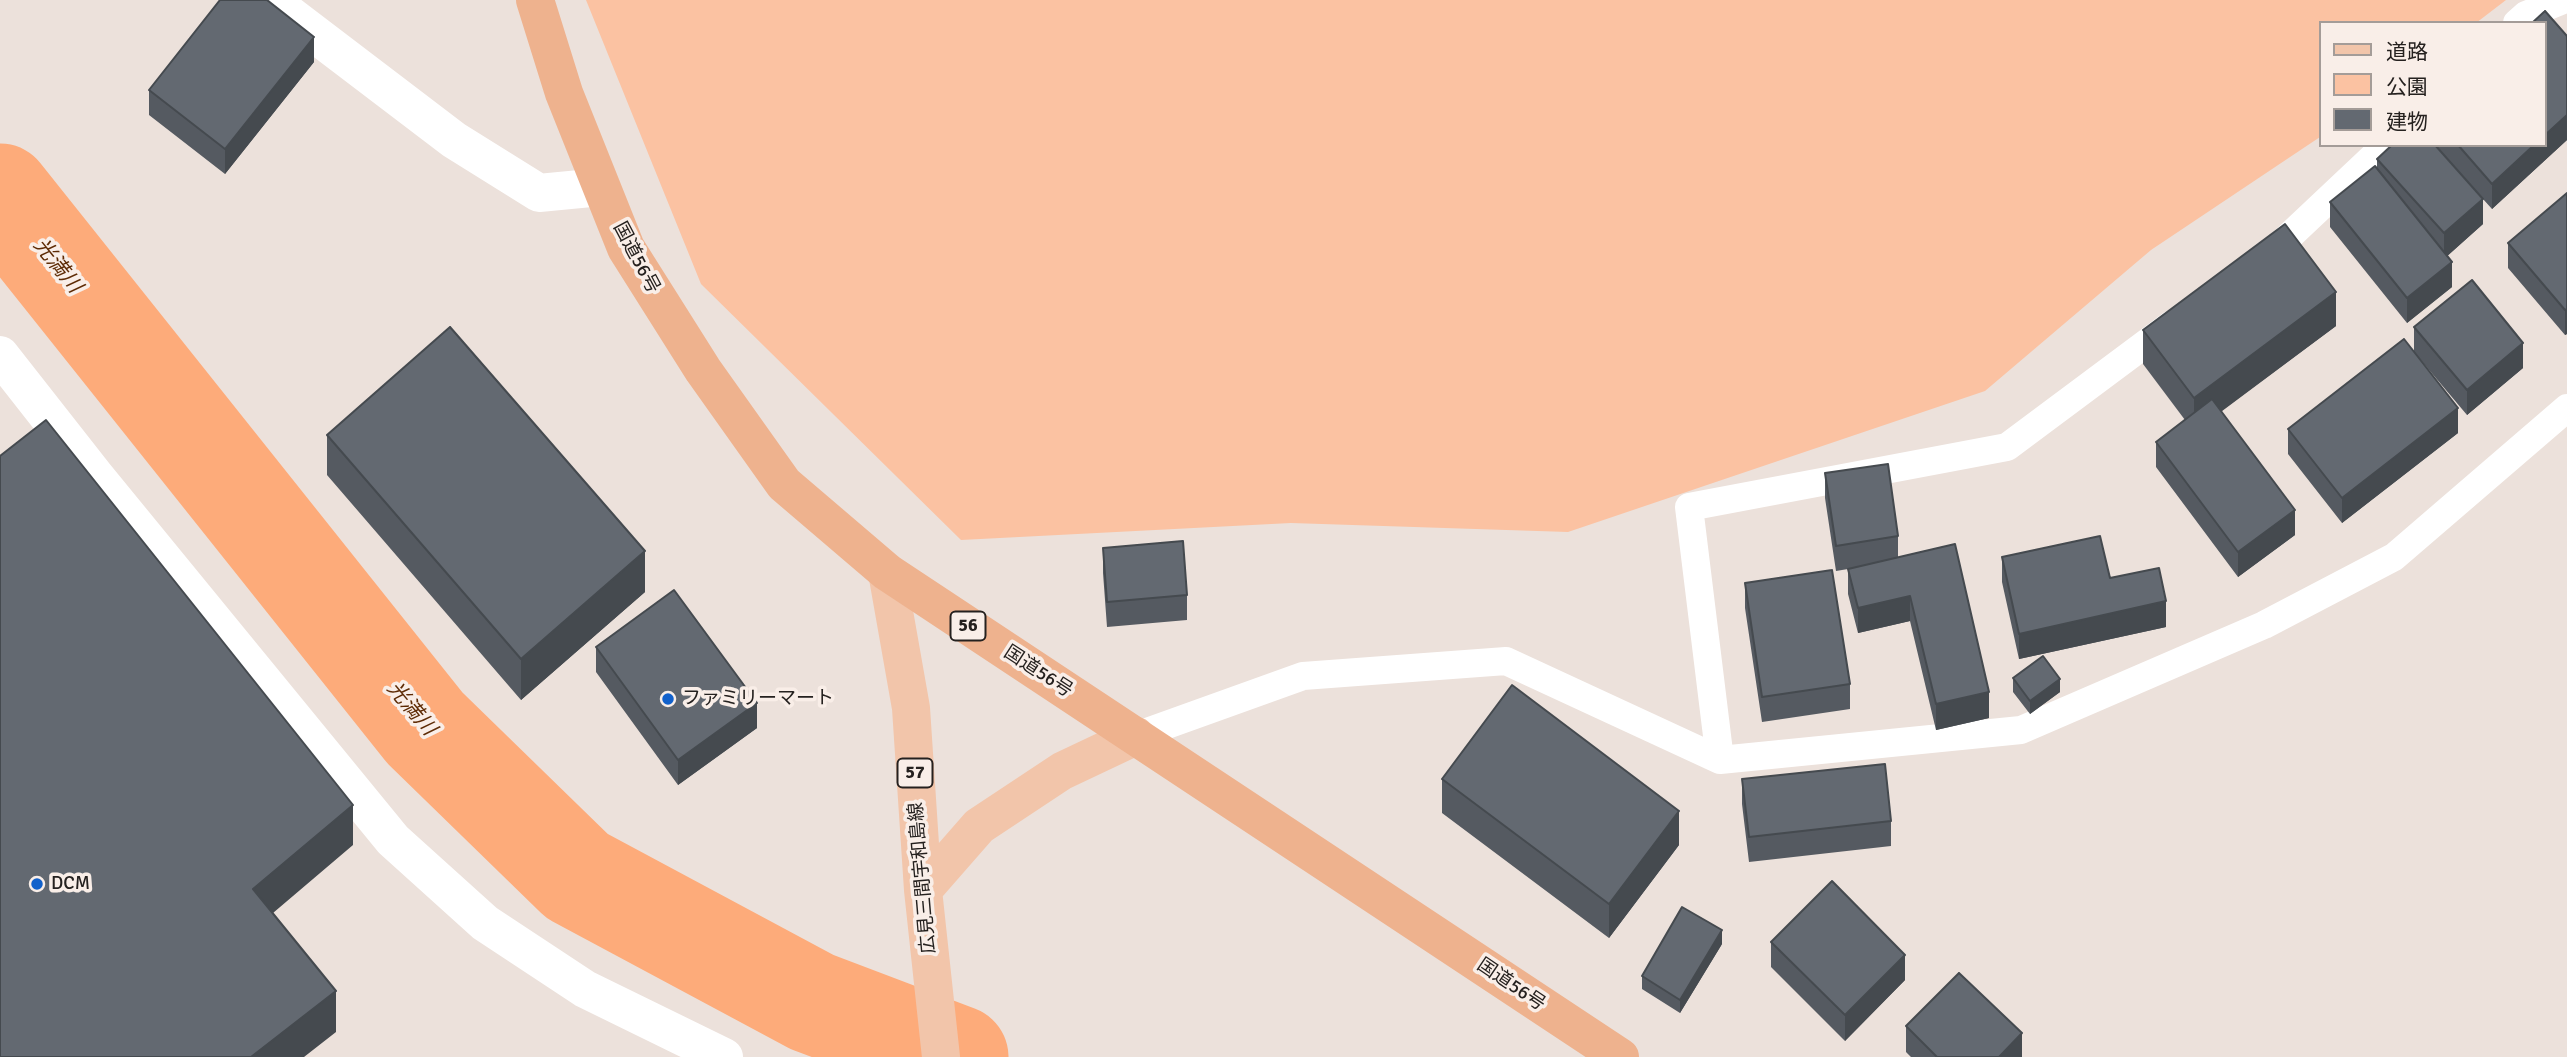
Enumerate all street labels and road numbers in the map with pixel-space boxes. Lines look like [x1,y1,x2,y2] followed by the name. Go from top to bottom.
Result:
[608,218,664,298] street label: 国道56号
[950,612,986,640] road number: 56
[999,641,1077,703] street label: 国道56号
[898,758,932,788] road number: 57
[905,801,941,955] street label: 広見三間宇和島線
[1472,954,1550,1016] street label: 国道56号

